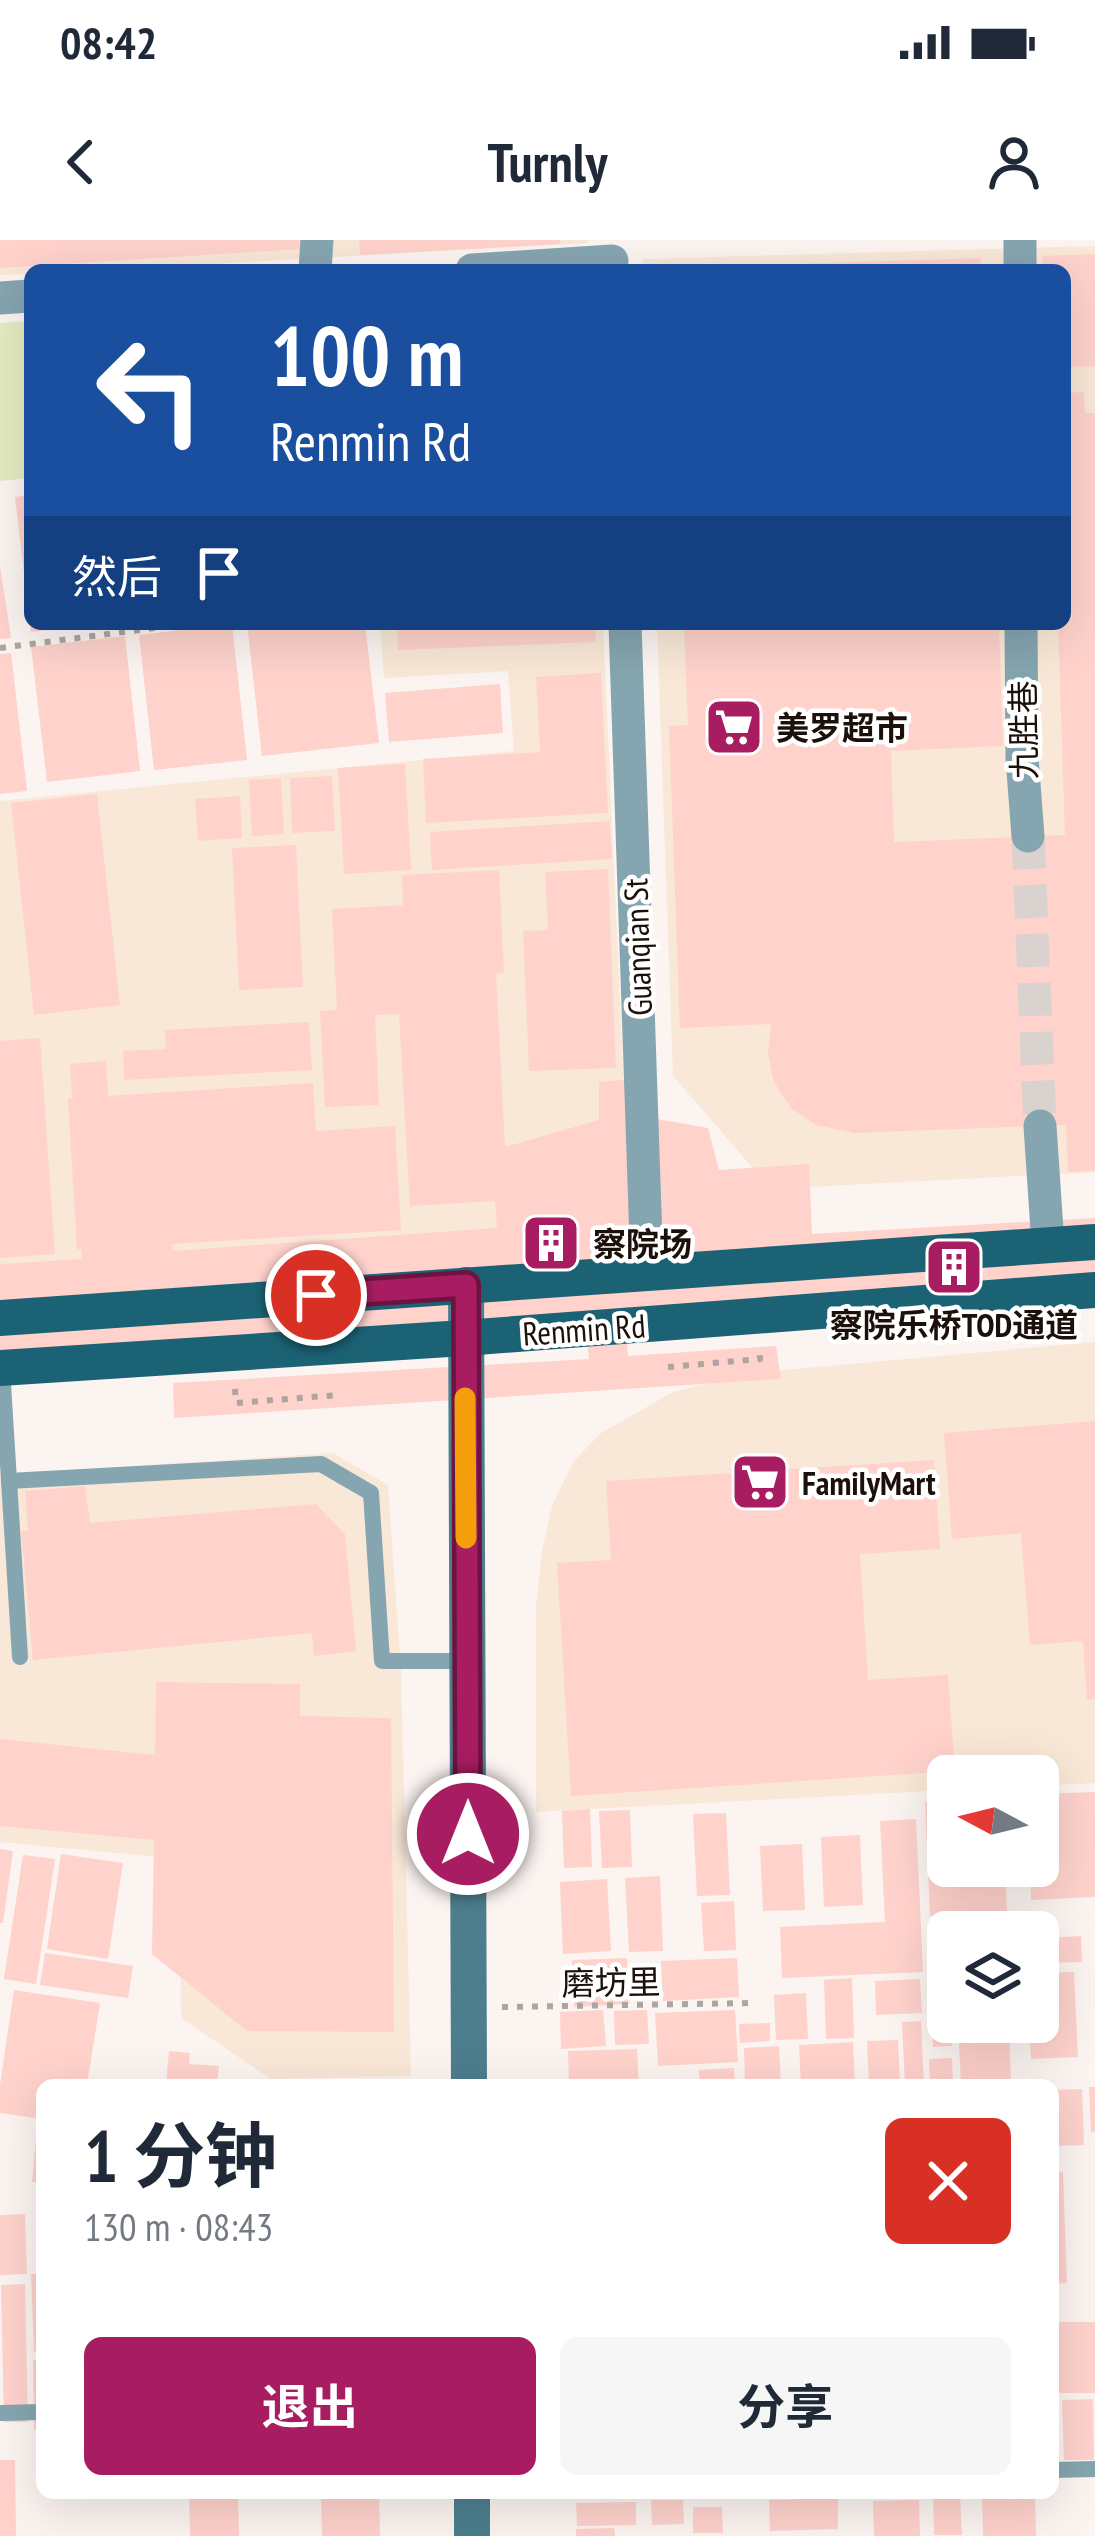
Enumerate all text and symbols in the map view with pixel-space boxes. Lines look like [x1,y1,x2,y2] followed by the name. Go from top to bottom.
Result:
[60,13,157,71] text: 08:42
[488,127,607,197] text: Turnly
[48,129,114,195] icon: back
[981,129,1047,195] icon: person
[270,300,463,409] text: 100 m
[72,312,228,468] icon: left
[270,406,471,476] text: Renmin Rd
[186,540,252,606] icon: arrive
[72,547,162,605] text: 然后
[1001,680,1045,780] street label: 九胜巷
[703,696,765,758] supermarket icon: 美罗超市
[776,706,908,749] place label: 美罗超市
[613,878,661,1016] street label: Guanqian St
[520,1212,582,1274] building icon: 察院场
[593,1222,692,1265] place label: 察院场
[923,1236,985,1298] building icon: 察院乐桥TOD通道
[265,1244,367,1346] pin
[283,1262,349,1328] icon: arrive
[521,1303,647,1355] street label: Renmin Rd
[830,1303,1078,1346] place label: 察院乐桥TOD通道
[729,1451,791,1513] supermarket icon: FamilyMart
[802,1461,936,1504] place label: FamilyMart
[927,1755,1059,1887] north arrow
[927,1755,1059,2043] map controls
[405,1771,531,1897] position arrow
[927,1911,1059,2043] button: layers
[561,1960,661,2004] street label: 磨坊里
[84,2109,277,2202] text: 1 分钟
[885,2118,1011,2244] button: close
[84,2201,273,2252] text: 130 m · 08:43
[84,2337,536,2475] button: 退出
[560,2337,1011,2475] button: 分享

